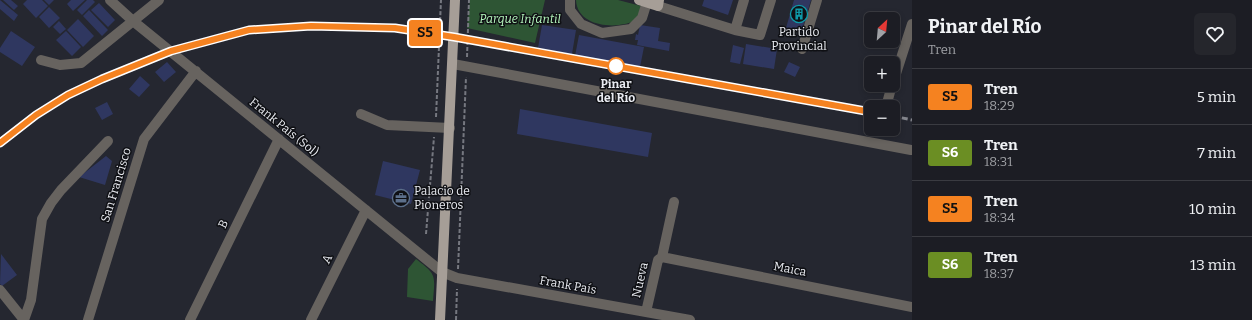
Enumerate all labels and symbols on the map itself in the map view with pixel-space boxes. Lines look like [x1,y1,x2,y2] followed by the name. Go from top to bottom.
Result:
[789,4,809,24] building icon: Partido Provincial
[479,12,561,26] park label: Parque Infantil
[864,12,900,48] north arrow
[407,20,443,46] line badge: S5
[771,25,827,53] place label: Partido Provincial
[607,57,625,75] marker: Pinar del Río
[597,77,635,105] place label: Pinar del Río
[247,94,322,159] street label: Frank País (Sol)
[98,146,134,224] street label: San Francisco
[414,184,470,212] place label: Palacio de Pioneros
[391,188,411,208] office icon: Palacio de Pioneros
[215,217,231,231] street label: B
[319,252,335,266] street label: A
[772,259,808,279] street label: Maica
[629,261,651,299] street label: Nueva
[538,273,598,297] street label: Frank País

